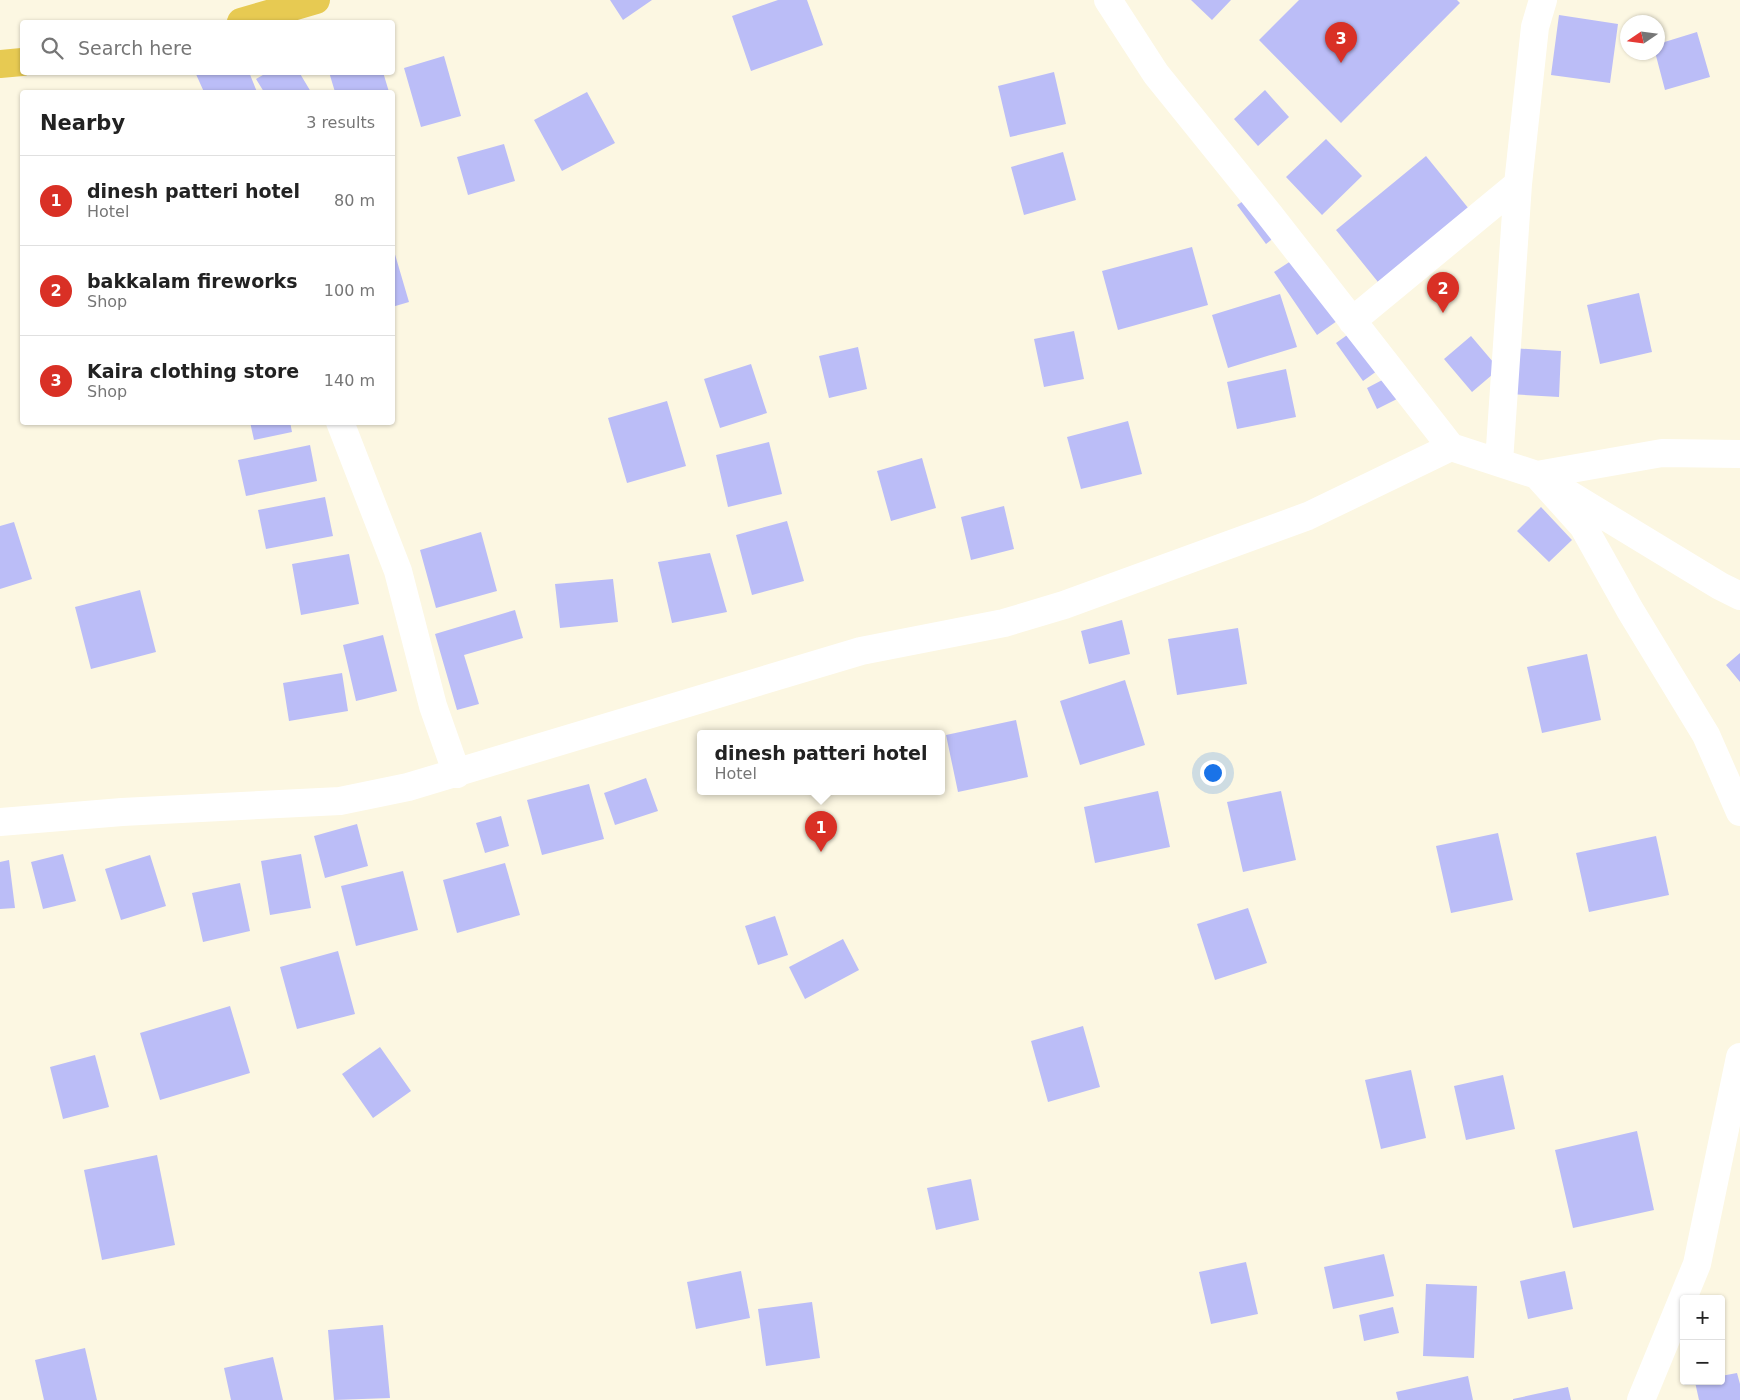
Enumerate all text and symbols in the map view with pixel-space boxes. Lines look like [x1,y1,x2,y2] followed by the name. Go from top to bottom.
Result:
[1620,15,1665,60] north arrow
[20,20,395,75] search box
[1325,22,1357,63] pin: 3
[38,34,66,62] icon: search
[78,37,192,59] text: Search here
[40,111,125,135] text: Nearby
[306,113,375,132] text: 3 results
[87,180,300,202] text: dinesh patteri hotel
[50,191,62,210] text: 1
[334,191,375,210] text: 80 m
[87,202,129,221] text: Hotel
[87,270,298,292] text: bakkalam fireworks
[1427,272,1459,313] pin: 2
[50,281,62,300] text: 2
[324,281,375,300] text: 100 m
[87,292,127,311] text: Shop
[87,360,299,382] text: Kaira clothing store
[50,371,62,390] text: 3
[324,371,375,390] text: 140 m
[87,382,127,401] text: Shop
[697,730,945,795] popup
[714,742,928,764] text: dinesh patteri hotel
[1200,760,1226,786] your location
[714,764,757,783] text: Hotel
[805,811,837,852] pin: 1
[1680,1295,1725,1385] map controls
[1680,1295,1725,1340] button: +
[1680,1340,1725,1385] button: −

